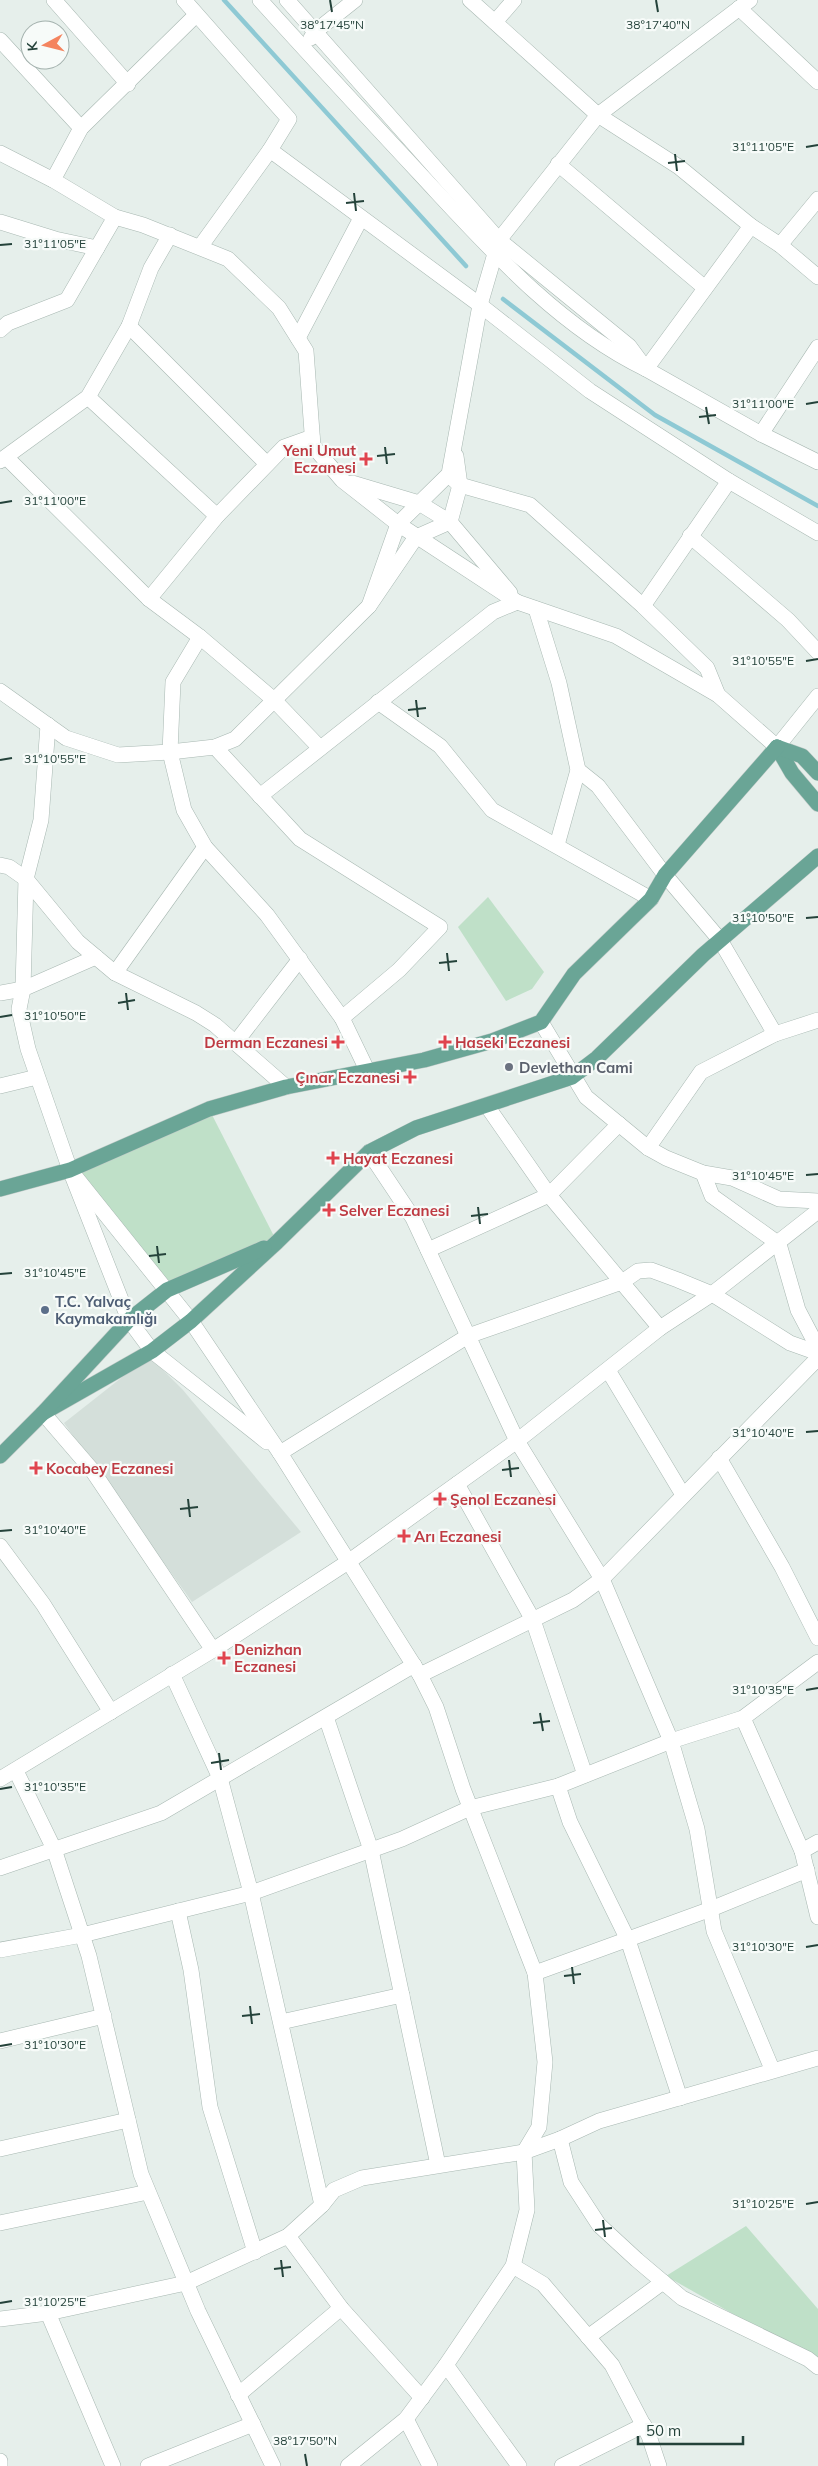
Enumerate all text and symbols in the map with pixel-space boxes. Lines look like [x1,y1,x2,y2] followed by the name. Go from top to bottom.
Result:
[300,17,364,32] text: 38°17'45"N
[626,17,690,32] text: 38°17'40"N
[20,20,70,70] north arrow
[23,40,42,52] text: K
[732,139,794,154] text: 31°11'05"E
[24,236,86,251] text: 31°11'05"E
[732,396,794,411] text: 31°11'00"E
[282,441,356,477] place label: Yeni Umut Eczanesi
[360,453,372,465] marker: Yeni Umut Eczanesi
[24,493,86,508] text: 31°11'00"E
[732,653,794,668] text: 31°10'55"E
[24,751,86,766] text: 31°10'55"E
[732,910,794,925] text: 31°10'50"E
[24,1008,86,1023] text: 31°10'50"E
[204,1033,328,1052] place label: Derman Eczanesi
[455,1033,570,1052] place label: Haseki Eczanesi
[332,1036,344,1048] marker: Derman Eczanesi
[439,1036,451,1048] marker: Haseki Eczanesi
[519,1058,633,1077] place label: Devlethan Cami
[503,1061,515,1073] marker: Devlethan Cami
[295,1068,400,1087] place label: Çınar Eczanesi
[404,1071,416,1083] marker: Çınar Eczanesi
[343,1149,453,1168] place label: Hayat Eczanesi
[327,1152,339,1164] marker: Hayat Eczanesi
[732,1168,794,1183] text: 31°10'45"E
[339,1201,449,1220] place label: Selver Eczanesi
[323,1204,335,1216] marker: Selver Eczanesi
[24,1265,86,1280] text: 31°10'45"E
[55,1292,157,1328] place label: T.C. Yalvaç Kaymakamlığı
[39,1304,51,1316] marker: T.C. Yalvaç Kaymakamlığı
[732,1425,794,1440] text: 31°10'40"E
[46,1459,173,1478] place label: Kocabey Eczanesi
[30,1462,42,1474] marker: Kocabey Eczanesi
[450,1490,556,1509] place label: Şenol Eczanesi
[434,1493,446,1505] marker: Şenol Eczanesi
[24,1522,86,1537] text: 31°10'40"E
[414,1527,501,1546] place label: Arı Eczanesi
[398,1530,410,1542] marker: Arı Eczanesi
[234,1640,302,1676] place label: Denizhan Eczanesi
[218,1652,230,1664] marker: Denizhan Eczanesi
[732,1682,794,1697] text: 31°10'35"E
[24,1779,86,1794] text: 31°10'35"E
[732,1939,794,1954] text: 31°10'30"E
[24,2037,86,2052] text: 31°10'30"E
[732,2196,794,2211] text: 31°10'25"E
[24,2294,86,2309] text: 31°10'25"E
[638,2414,743,2446] scale bar
[646,2421,681,2440] text: 50 m
[273,2433,337,2448] text: 38°17'50"N

